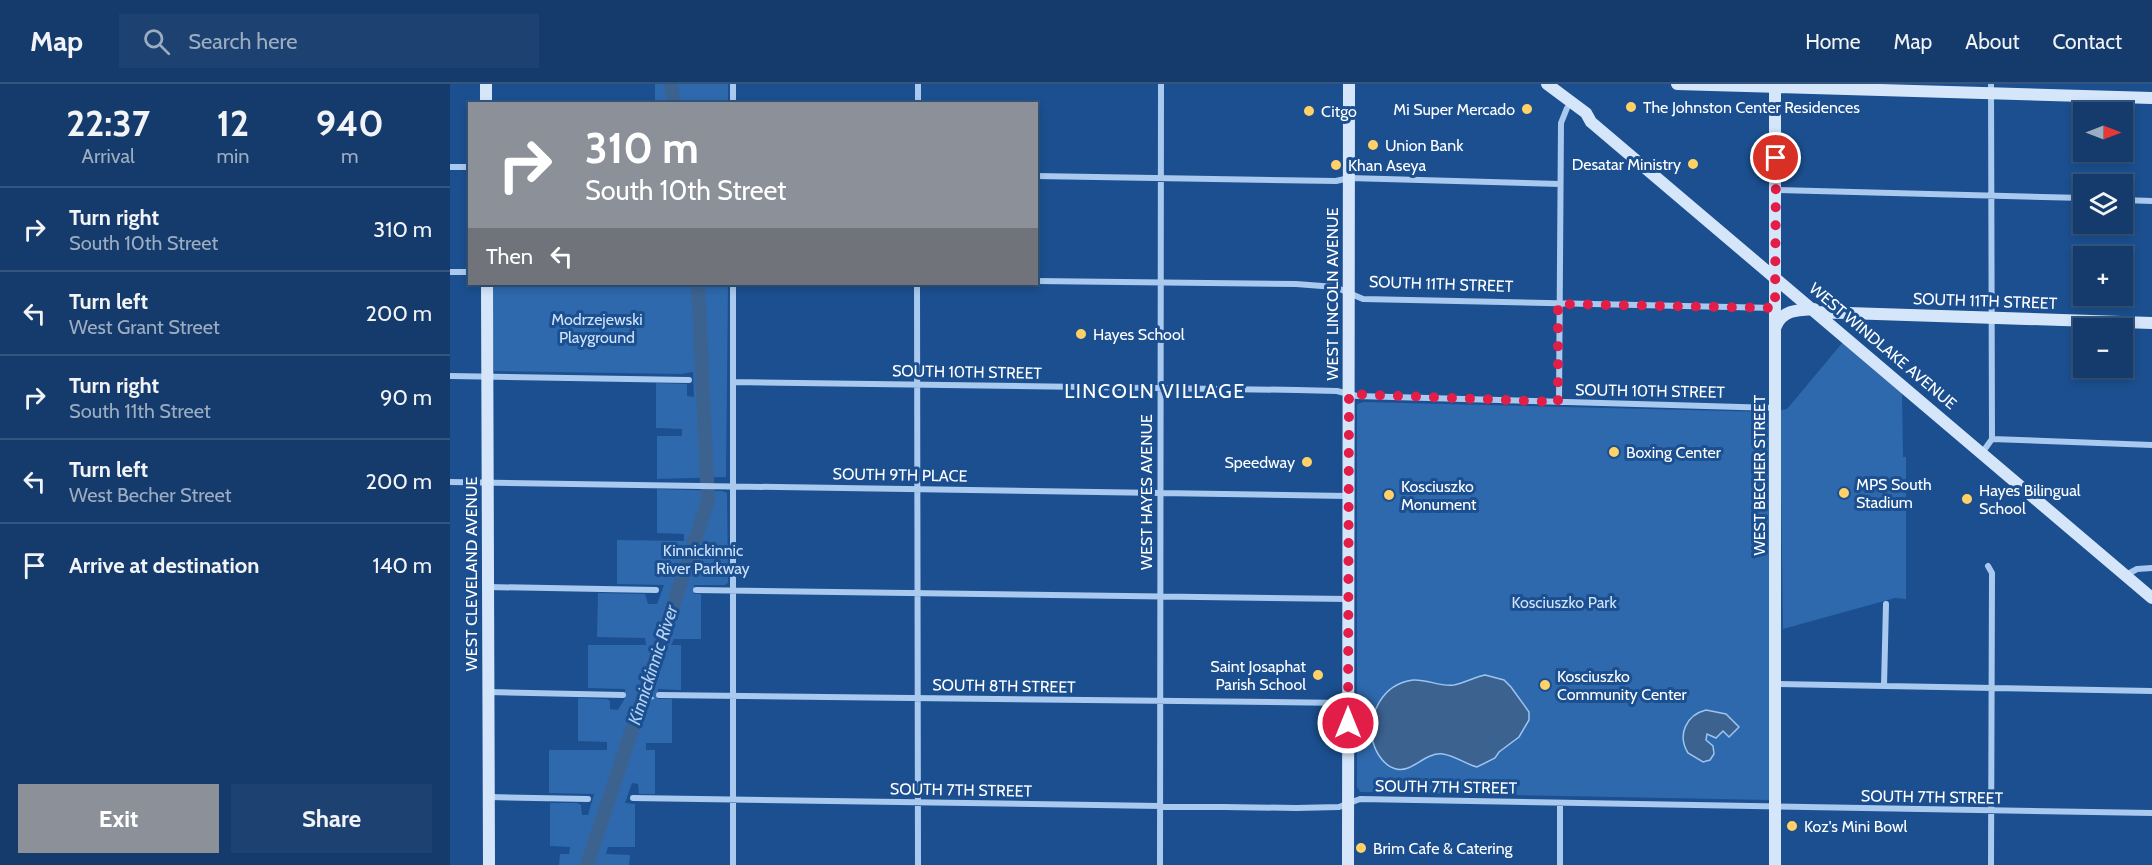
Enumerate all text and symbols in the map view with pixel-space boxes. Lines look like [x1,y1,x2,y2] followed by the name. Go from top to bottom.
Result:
[119,14,539,68] search box
[30,24,83,58] text: Map
[140,25,173,58] icon: search
[188,28,297,55] text: Search here
[1805,29,1861,54] text: Home
[1894,29,1932,54] text: Map
[1965,29,2019,54] text: About
[2052,29,2122,54] text: Contact
[1643,98,1860,117] place label: The Johnston Center Residences
[1393,100,1515,119] place label: Mi Super Mercado
[1624,100,1638,114] marker: The Johnston Center Residences
[66,101,150,145] text: 22:37
[217,101,249,145] text: 12
[316,101,384,145] text: 940
[1321,102,1357,121] place label: Citgo
[1520,102,1534,116] marker: Mi Super Mercado
[2073,102,2133,162] north arrow
[2073,102,2133,378] map controls
[1302,104,1316,118] marker: Citgo
[585,122,699,174] text: 310 m
[486,126,564,204] icon: right
[1750,132,1801,183] pin
[1385,136,1464,155] place label: Union Bank
[1366,138,1380,152] marker: Union Bank
[1759,141,1792,174] icon: arrive
[82,144,135,168] text: Arrival
[216,144,249,168] text: min
[341,144,358,168] text: m
[1572,155,1681,174] place label: Desatar Ministry
[1348,156,1427,175] place label: Khan Aseya
[1686,157,1700,171] marker: Desatar Ministry
[1329,158,1343,172] marker: Khan Aseya
[585,174,786,207] text: South 10th Street
[2073,174,2133,234] button: layers
[69,204,159,231] text: Turn right
[1323,207,1342,381] street label: WEST LINCOLN AVENUE
[18,213,51,246] icon: right
[373,216,432,243] text: 310 m
[69,231,218,255] text: South 10th Street
[545,240,578,273] icon: left
[486,243,533,270] text: Then
[2073,246,2133,306] button: +
[1369,272,1514,296] street label: SOUTH 11TH STREET
[1806,279,1961,413] street label: WEST WINDLAKE AVENUE
[69,288,148,315] text: Turn left
[1913,289,2058,313] street label: SOUTH 11TH STREET
[18,297,51,330] icon: left
[366,300,432,327] text: 200 m
[551,310,643,347] park label: Modrzejewski Playground
[69,315,220,339] text: West Grant Street
[2073,318,2133,378] button: −
[1093,325,1185,344] place label: Hayes School
[1074,327,1088,341] marker: Hayes School
[892,361,1043,383] street label: SOUTH 10TH STREET
[69,372,159,399] text: Turn right
[1064,379,1246,403] district label: LINCOLN VILLAGE
[1575,380,1726,402] street label: SOUTH 10TH STREET
[18,381,51,414] icon: right
[380,384,432,411] text: 90 m
[1750,394,1769,555] street label: WEST BECHER STREET
[69,399,211,423] text: South 11th Street
[1137,414,1156,570] street label: WEST HAYES AVENUE
[1626,443,1722,462] place label: Boxing Center
[1607,445,1621,459] marker: Boxing Center
[1225,453,1295,472] place label: Speedway
[1300,455,1314,469] marker: Speedway
[69,456,148,483] text: Turn left
[832,464,968,486] street label: SOUTH 9TH PLACE
[18,465,51,498] icon: left
[366,468,432,495] text: 200 m
[1856,475,1932,512] place label: MPS South Stadium
[462,477,481,671] street label: WEST CLEVELAND AVENUE
[1401,477,1477,514] place label: Kosciuszko Monument
[1979,481,2081,518] place label: Hayes Bilingual School
[69,483,231,507] text: West Becher Street
[1837,486,1851,500] marker: MPS South Stadium
[1382,488,1396,502] marker: Kosciuszko Monument
[1960,492,1974,506] marker: Hayes Bilingual School
[656,541,750,578] park label: Kinnickinnic River Parkway
[18,549,51,582] icon: arrive
[69,552,259,579] text: Arrive at destination
[373,552,432,579] text: 140 m
[1511,593,1617,612] park label: Kosciuszko Park
[623,601,683,728] water label: Kinnickinnic River
[1210,657,1307,694] place label: Saint Josaphat Parish School
[1557,667,1687,704] place label: Kosciuszko Community Center
[1311,668,1325,682] marker: Saint Josaphat Parish School
[932,675,1076,697] street label: SOUTH 8TH STREET
[1538,678,1552,692] marker: Kosciuszko Community Center
[1316,691,1380,755] position arrow
[1375,776,1518,798] street label: SOUTH 7TH STREET
[890,779,1033,801] street label: SOUTH 7TH STREET
[18,784,219,853] button: Exit
[231,784,432,853] button: Share
[1861,786,2004,808] street label: SOUTH 7TH STREET
[1804,817,1908,836] place label: Koz's Mini Bowl
[1785,819,1799,833] marker: Koz's Mini Bowl
[1373,839,1514,858] place label: Brim Cafe & Catering
[1354,841,1368,855] marker: Brim Cafe & Catering

